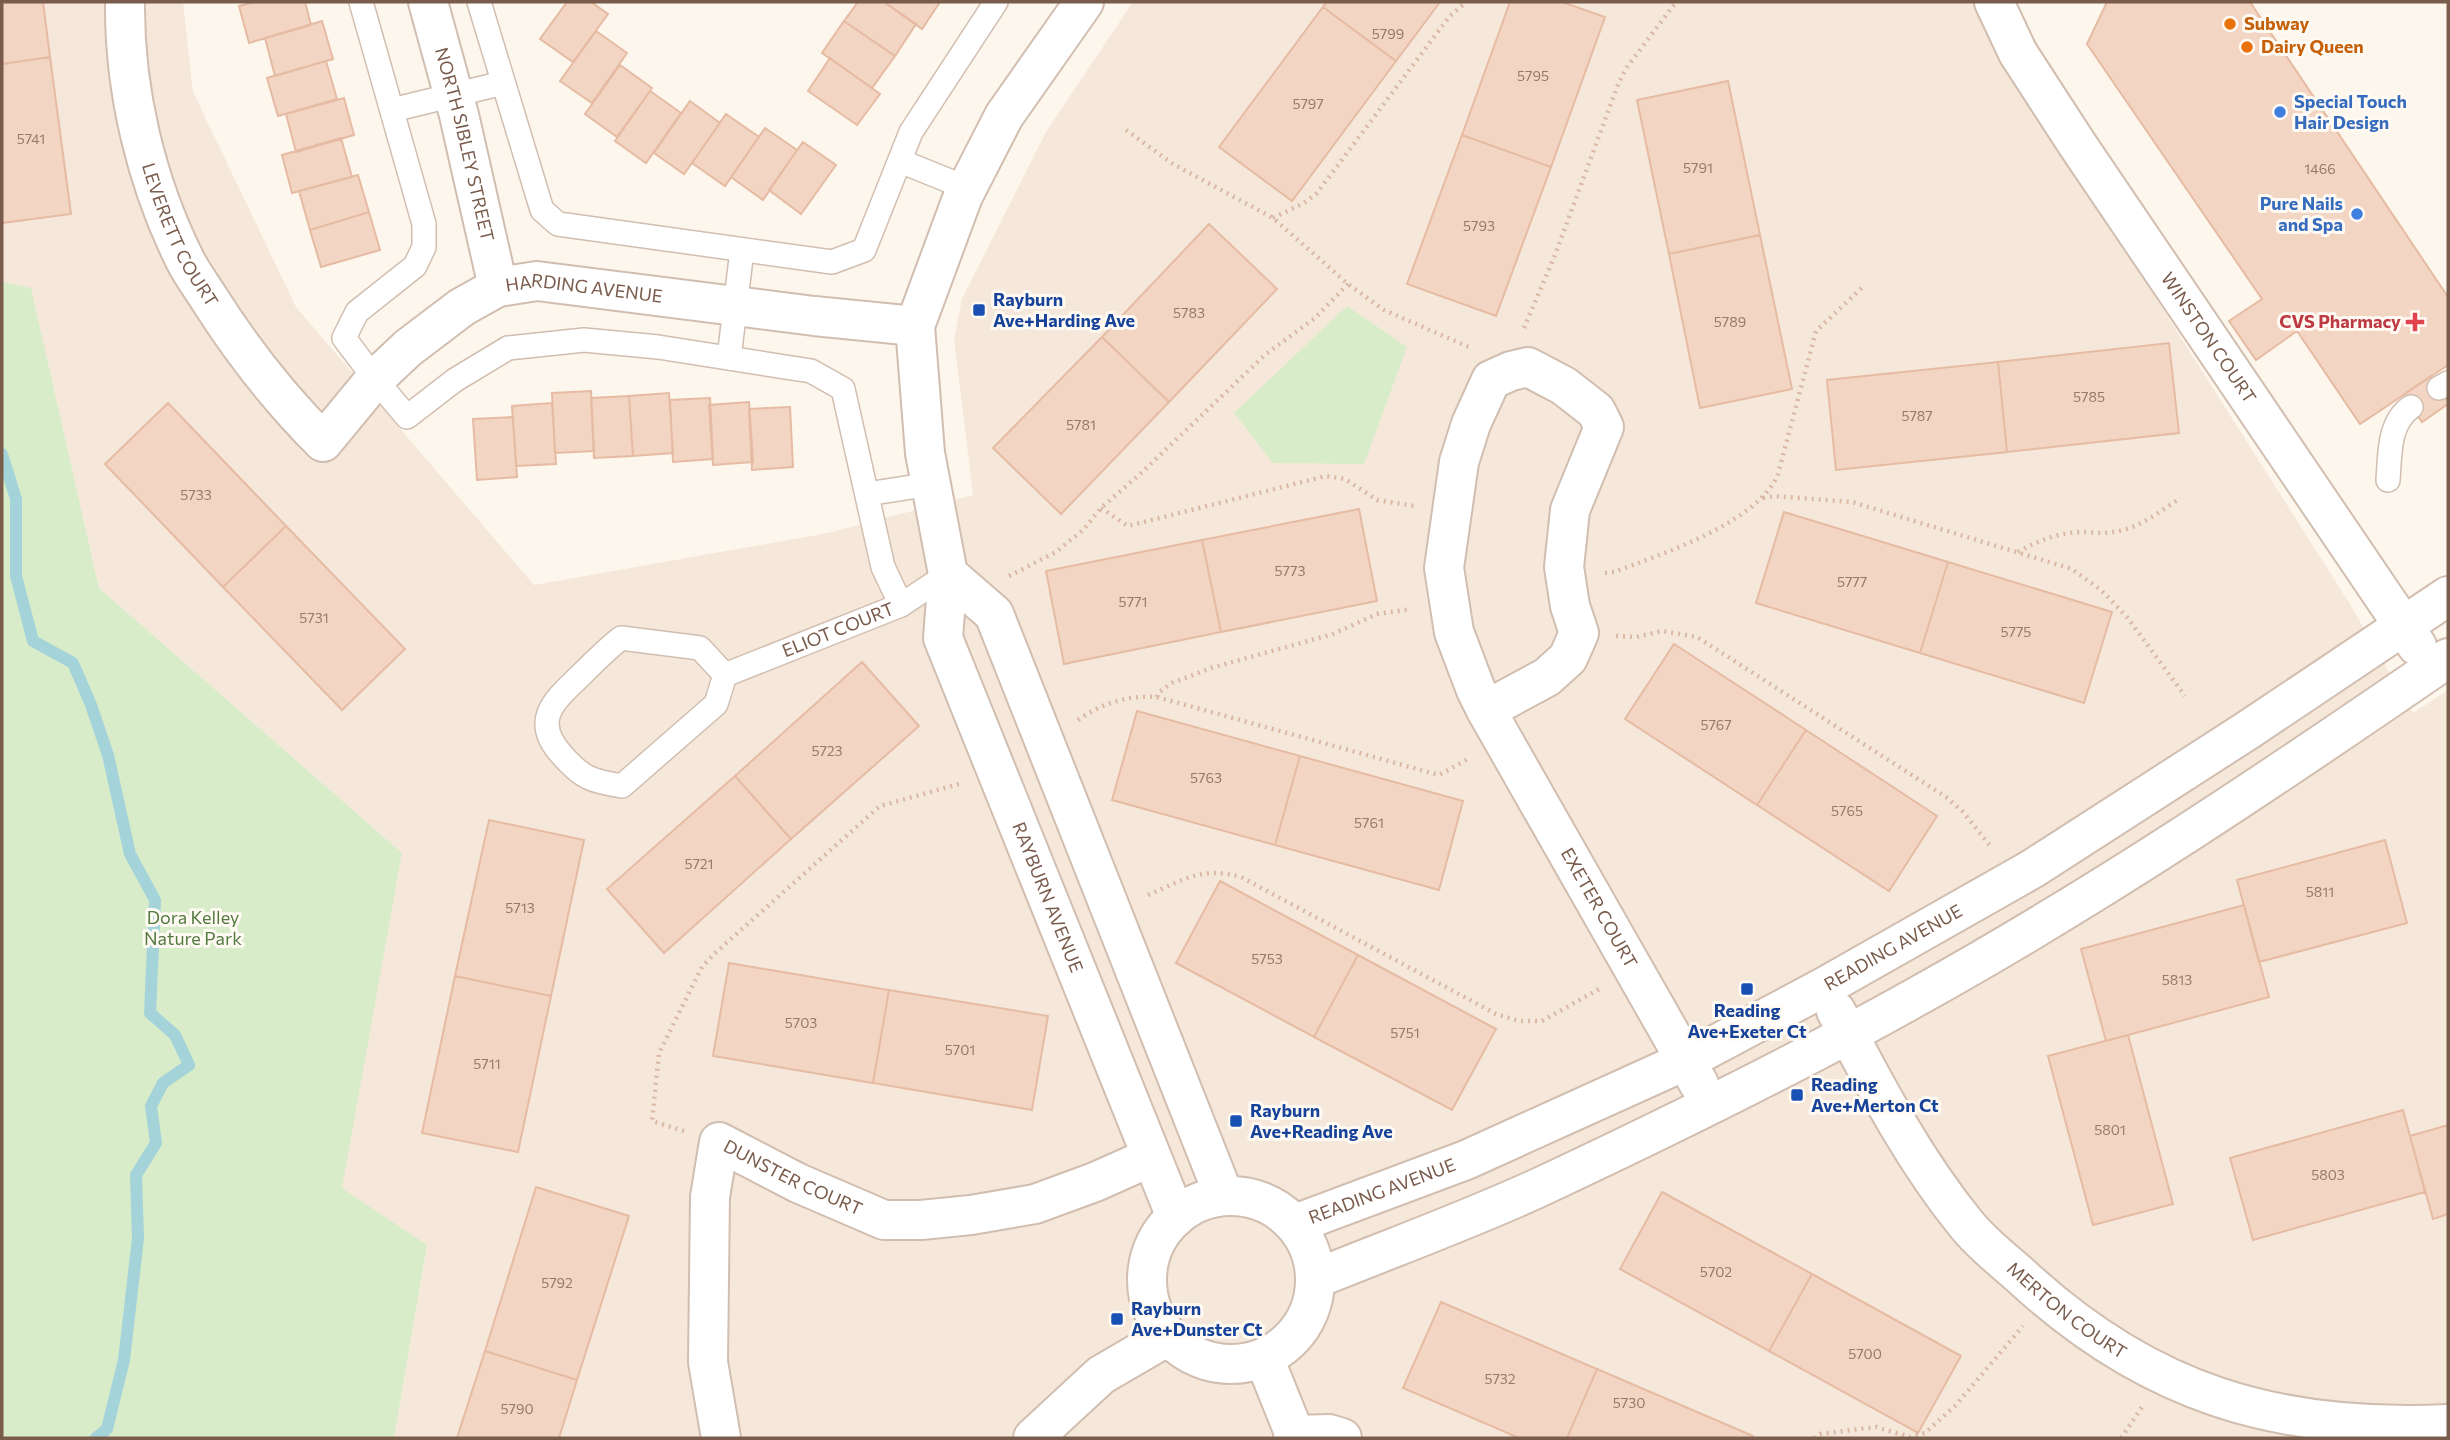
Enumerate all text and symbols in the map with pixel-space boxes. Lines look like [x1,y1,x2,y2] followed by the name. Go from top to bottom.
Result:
[2244,12,2309,34] place label: Subway
[2222,16,2238,32] marker: Subway
[1372,25,1404,42] house number: 5799
[2261,35,2364,57] place label: Dairy Queen
[2239,39,2255,55] marker: Dairy Queen
[431,45,499,243] street label: NORTH SIBLEY STREET
[1517,67,1549,84] house number: 5795
[2294,90,2407,133] place label: Special Touch Hair Design
[1292,95,1324,112] house number: 5797
[2272,104,2288,120] marker: Special Touch Hair Design
[17,130,45,147] house number: 5741
[1683,159,1713,176] house number: 5791
[138,160,223,310] street label: LEVERETT COURT
[2304,160,2336,177] house number: 1466
[2260,192,2343,235] place label: Pure Nails and Spa
[2349,206,2365,222] marker: Pure Nails and Spa
[1463,217,1495,234] house number: 5793
[504,268,664,307] street label: HARDING AVENUE
[2157,268,2261,407] street label: WINSTON COURT
[993,288,1135,331] place label: Rayburn Ave+Harding Ave
[971,302,987,318] marker: Rayburn Ave+Harding Ave
[1173,304,1205,321] house number: 5783
[2279,310,2401,332] place label: CVS Pharmacy
[1714,313,1746,330] house number: 5789
[2407,314,2423,330] marker: CVS Pharmacy
[2073,388,2105,405] house number: 5785
[1901,407,1933,424] house number: 5787
[1066,416,1096,433] house number: 5781
[180,486,212,503] house number: 5733
[1275,562,1305,579] house number: 5773
[1837,573,1867,590] house number: 5777
[1119,593,1147,610] house number: 5771
[779,597,897,661] street label: ELIOT COURT
[299,609,329,626] house number: 5731
[2001,623,2031,640] house number: 5775
[1700,716,1732,733] house number: 5767
[811,742,843,759] house number: 5723
[1190,769,1222,786] house number: 5763
[1831,802,1863,819] house number: 5765
[1354,814,1384,831] house number: 5761
[1008,819,1088,975] street label: RAYBURN AVENUE
[1557,844,1643,972] street label: EXETER COURT
[684,855,714,872] house number: 5721
[2306,883,2334,900] house number: 5811
[505,899,535,916] house number: 5713
[1820,899,1966,995] street label: READING AVENUE
[144,906,242,949] park label: Dora Kelley Nature Park
[1251,950,1283,967] house number: 5753
[2162,971,2192,988] house number: 5813
[1739,981,1755,997] marker: Reading Ave+Exeter Ct
[1687,999,1807,1042] place label: Reading Ave+Exeter Ct
[785,1014,817,1031] house number: 5703
[1390,1024,1420,1041] house number: 5751
[945,1041,975,1058] house number: 5701
[473,1055,501,1072] house number: 5711
[1811,1073,1939,1116] place label: Reading Ave+Merton Ct
[1789,1087,1805,1103] marker: Reading Ave+Merton Ct
[1250,1099,1393,1142] place label: Rayburn Ave+Reading Ave
[1228,1113,1244,1129] marker: Rayburn Ave+Reading Ave
[2094,1121,2126,1138] house number: 5801
[720,1134,866,1219] street label: DUNSTER COURT
[1305,1153,1458,1228] street label: READING AVENUE
[2311,1166,2345,1183] house number: 5803
[2003,1257,2131,1363] street label: MERTON COURT
[1700,1263,1732,1280] house number: 5702
[541,1274,573,1291] house number: 5792
[1131,1297,1263,1340] place label: Rayburn Ave+Dunster Ct
[1109,1311,1125,1327] marker: Rayburn Ave+Dunster Ct
[1848,1345,1882,1362] house number: 5700
[1484,1370,1516,1387] house number: 5732
[1613,1394,1645,1411] house number: 5730
[500,1400,534,1417] house number: 5790

